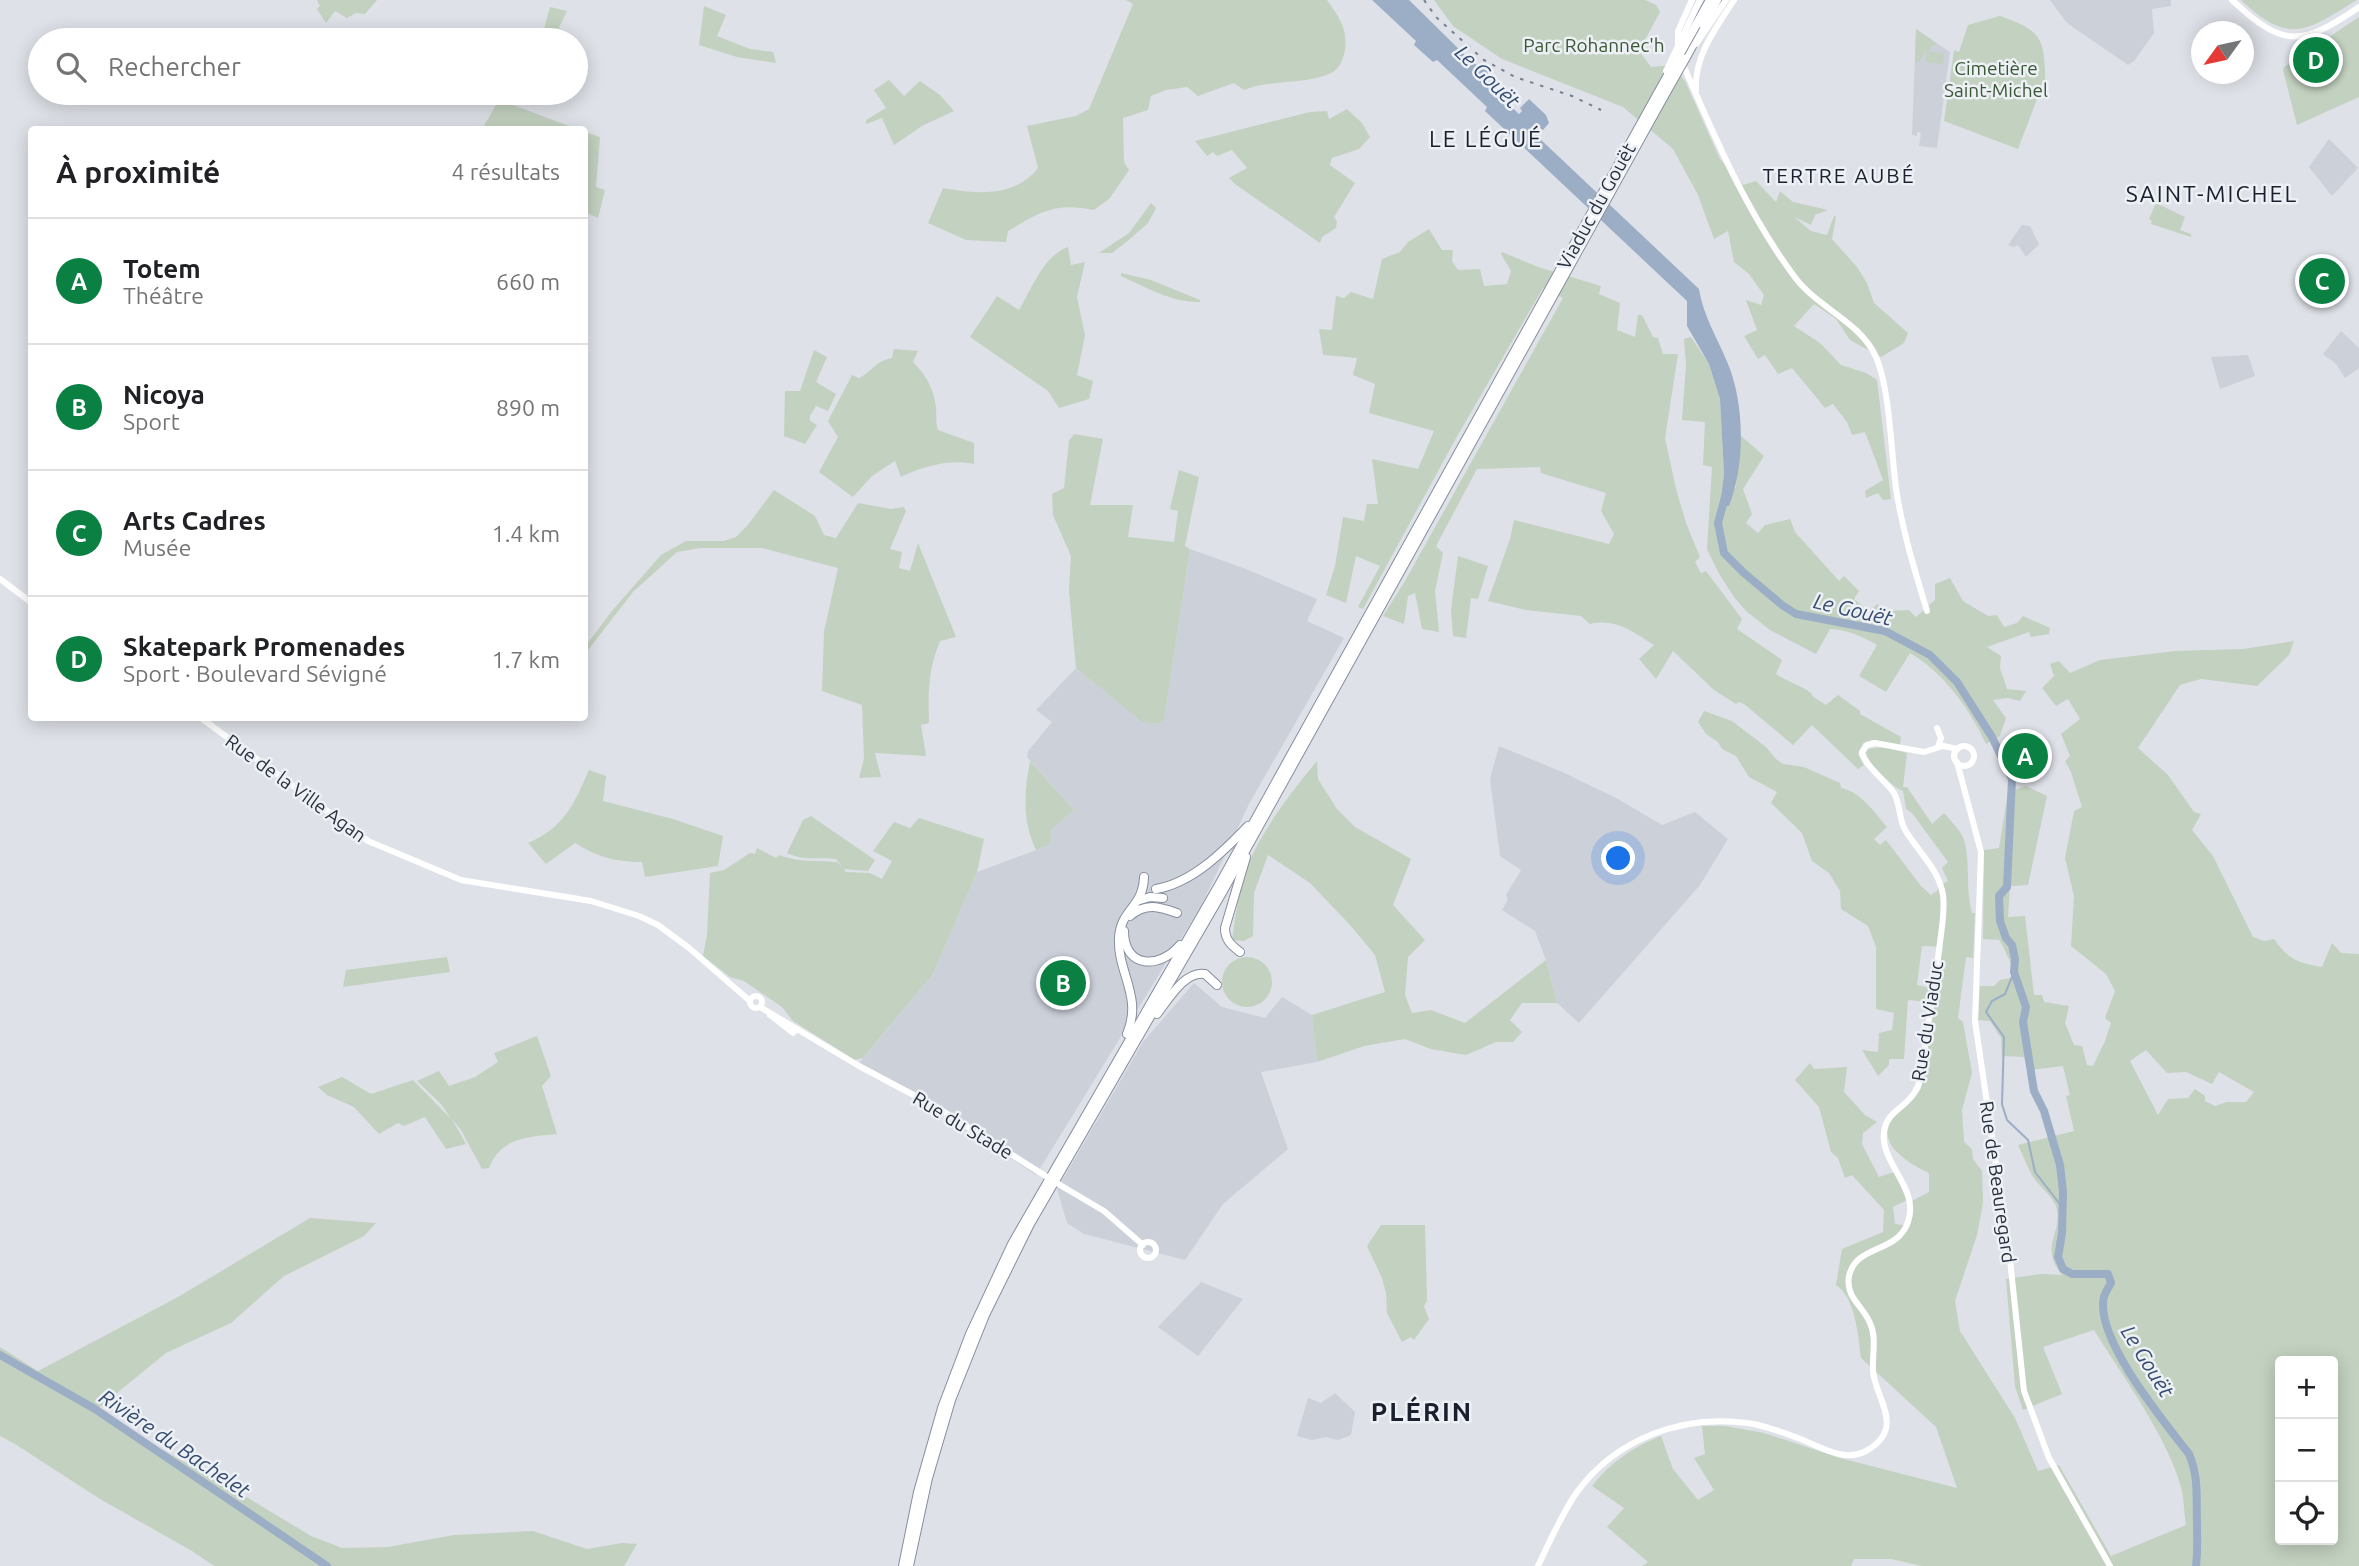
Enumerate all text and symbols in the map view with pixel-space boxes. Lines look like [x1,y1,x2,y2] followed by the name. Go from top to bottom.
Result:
[2191,21,2254,84] north arrow
[28,28,588,105] search box
[1523,34,1665,56] park label: Parc Rohannec'h
[2293,34,2339,86] pin: D
[1451,40,1526,113] water label: Le Gouët
[52,48,90,86] icon: search
[108,52,241,81] text: Rechercher
[1944,57,2048,101] park label: Cimetière Saint-Michel
[1429,125,1543,151] district label: LE LÉGUÉ
[1552,139,1640,273] street label: Viaduc du Gouët
[56,155,220,189] text: À proximité
[451,159,560,184] text: 4 résultats
[1763,163,1915,187] district label: TERTRE AUBÉ
[2126,181,2298,206] district label: SAINT-MICHEL
[123,254,201,283] text: Totem
[2299,255,2345,307] pin: C
[71,269,87,294] text: A
[496,269,560,294] text: 660 m
[123,283,204,308] text: Théâtre
[123,380,205,409] text: Nicoya
[71,395,87,420] text: B
[496,395,560,420] text: 890 m
[123,409,180,434] text: Sport
[123,506,266,535] text: Arts Cadres
[72,521,86,546] text: C
[492,521,560,546] text: 1.4 km
[123,535,192,560] text: Musée
[1811,588,1896,630] water label: Le Gouët
[123,632,405,661] text: Skatepark Promenades
[71,647,87,672] text: D
[492,647,560,672] text: 1.7 km
[123,661,387,686] text: Sport · Boulevard Sévigné
[221,730,371,846] street label: Rue de la Ville Agan
[2002,730,2048,782] pin: A
[1601,841,1635,875] your location
[1040,957,1086,1009] pin: B
[1907,959,1947,1083] street label: Rue du Viaduc
[909,1087,1017,1163] street label: Rue du Stade
[1976,1100,2020,1264] street label: Rue de Beauregard
[2117,1321,2180,1402] water label: Le Gouët
[2275,1356,2338,1545] map controls
[2275,1356,2338,1419] button: +
[95,1384,255,1503] water label: Rivière du Bachelet
[1371,1396,1473,1426] district label: PLÉRIN
[2275,1419,2338,1482] button: −
[2275,1482,2338,1545] button: locate

